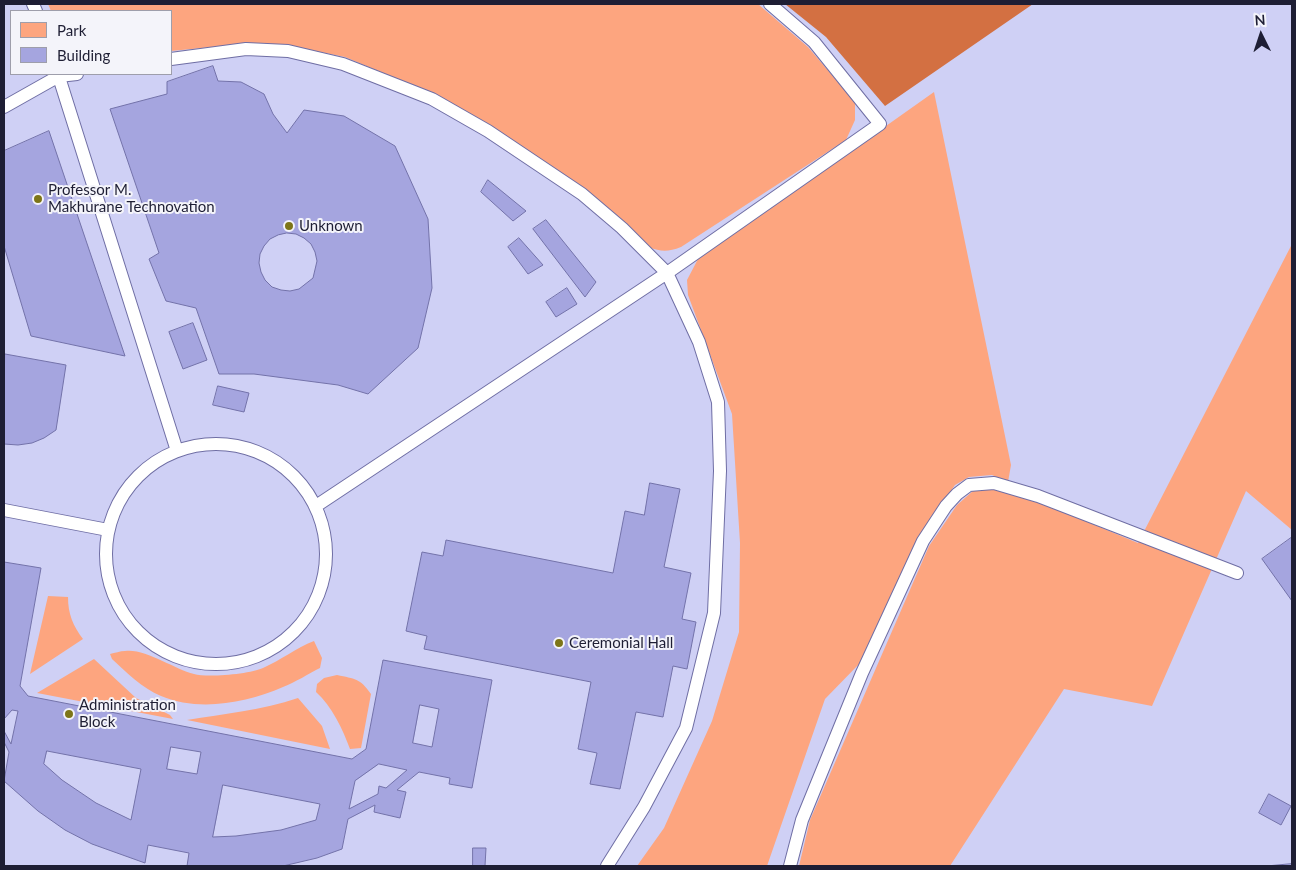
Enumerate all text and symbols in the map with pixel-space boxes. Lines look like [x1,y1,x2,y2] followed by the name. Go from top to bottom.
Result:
[10,10,172,75] legend
[1236,10,1286,60] north arrow
[1254,11,1266,28] text: N
[57,21,86,39] text: Park
[57,46,110,64] text: Building
[48,181,215,216] place label: Professor M. Makhurane Technovation
[32,193,44,205] marker: Professor M. Makhurane Technovation
[299,217,363,235] place label: Unknown
[283,220,295,232] marker: Unknown
[569,634,673,652] place label: Ceremonial Hall
[553,637,565,649] marker: Ceremonial Hall
[79,696,176,731] place label: Administration Block
[63,708,75,720] marker: Administration Block

